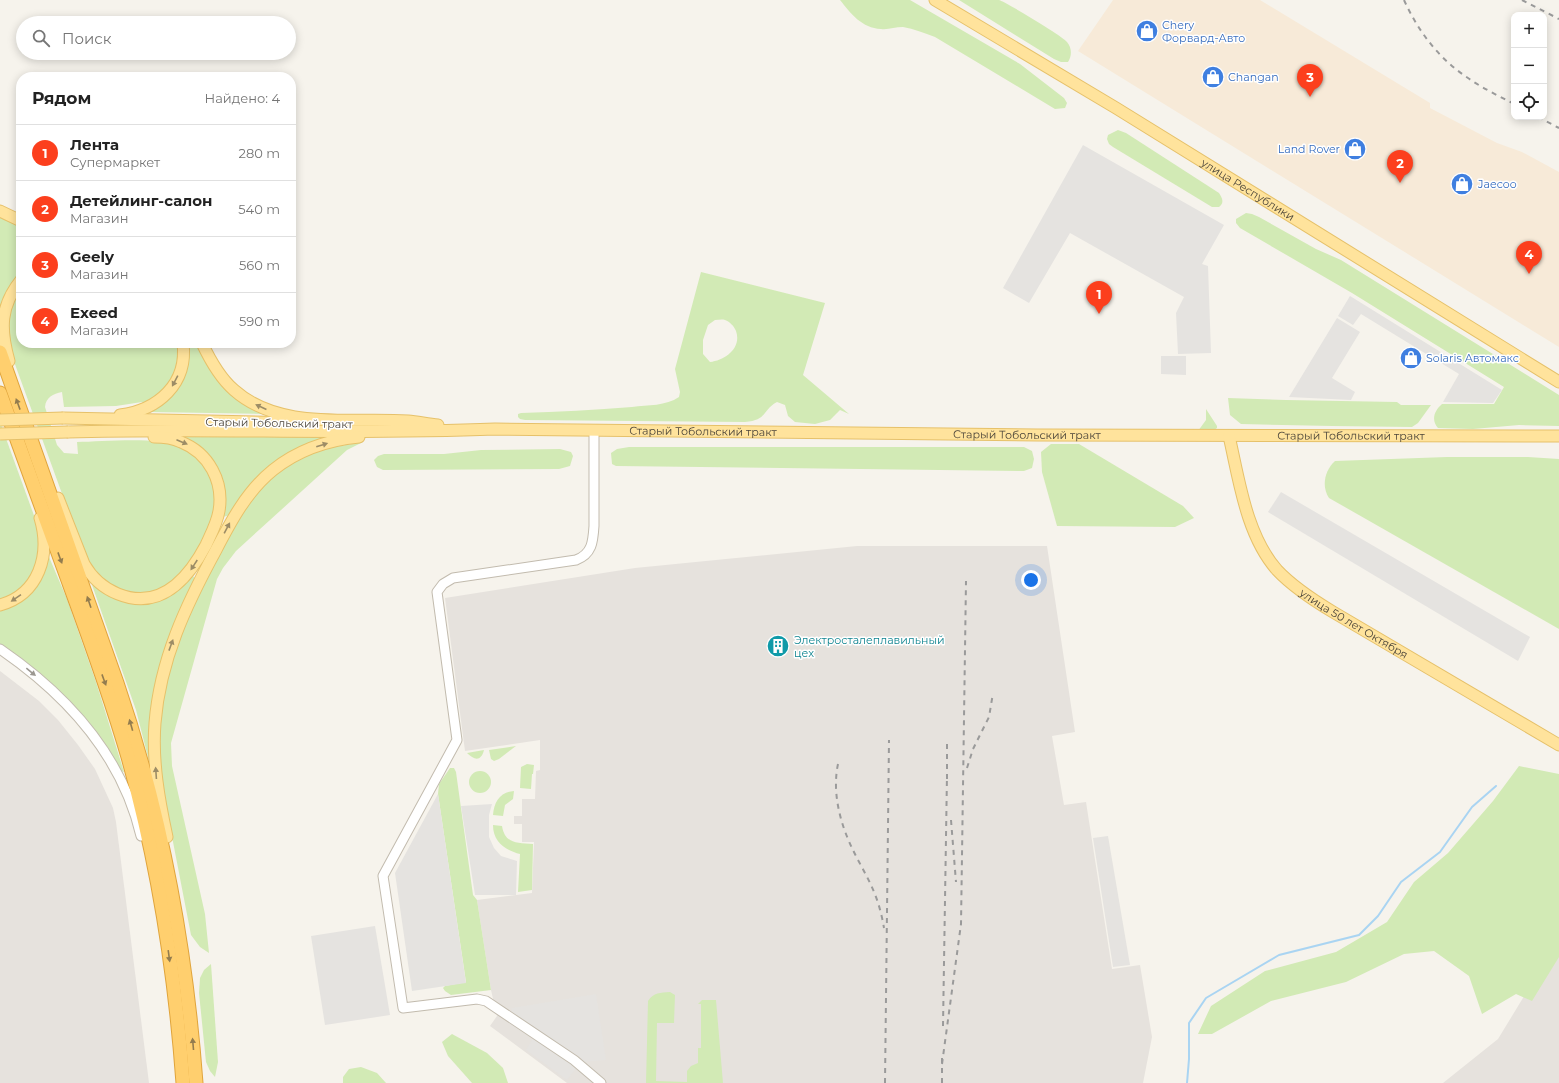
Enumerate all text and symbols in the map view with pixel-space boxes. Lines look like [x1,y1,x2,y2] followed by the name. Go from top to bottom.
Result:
[1511,12,1547,120] map controls
[1511,12,1547,48] button: +
[16,16,296,60] search box
[1134,18,1160,44] shop icon: Chery Форвард-Авто
[1162,18,1245,45] place label: Chery Форвард-Авто
[30,27,52,49] icon: search
[62,29,111,48] text: Поиск
[1511,48,1547,84] button: −
[1200,64,1226,90] shop icon: Changan
[1297,64,1323,97] pin: 3
[1228,70,1279,84] place label: Changan
[1511,84,1547,120] button: locate
[32,88,91,108] text: Рядом
[205,90,280,106] text: Найдено: 4
[70,135,119,154] text: Лента
[1342,136,1368,162] shop icon: Land Rover
[1278,142,1340,156] place label: Land Rover
[42,145,48,161] text: 1
[239,145,280,161] text: 280 m
[1387,150,1413,183] pin: 2
[70,154,160,170] text: Супермаркет
[1198,155,1297,224] street label: улица Республики
[1449,171,1475,197] shop icon: Jaecoo
[1477,177,1517,191] place label: Jaecoo
[70,191,212,210] text: Детейлинг-салон
[41,201,49,217] text: 2
[238,201,280,217] text: 540 m
[70,210,129,226] text: Магазин
[1516,241,1542,274] pin: 4
[70,247,114,266] text: Geely
[41,257,49,273] text: 3
[239,257,280,273] text: 560 m
[70,266,129,282] text: Магазин
[1086,281,1112,314] pin: 1
[70,303,118,322] text: Exeed
[41,313,49,329] text: 4
[239,313,280,329] text: 590 m
[70,322,129,338] text: Магазин
[1398,345,1424,371] shop icon: Solaris Автомакс
[1426,351,1519,365] place label: Solaris Автомакс
[172,375,179,386] one-way arrow
[15,397,21,409] one-way arrow
[255,404,267,410] one-way arrow
[205,415,354,431] street label: Старый Тобольский тракт
[629,423,778,439] street label: Старый Тобольский тракт
[953,427,1101,442] street label: Старый Тобольский тракт
[1277,428,1425,443] street label: Старый Тобольский тракт
[176,440,188,446] one-way arrow
[316,441,328,447] one-way arrow
[224,522,231,534] one-way arrow
[57,552,63,564] one-way arrow
[191,559,198,571] one-way arrow
[1021,570,1041,590] your location
[1296,585,1411,662] street label: улица 50 лет Октября
[10,594,22,601] one-way arrow
[86,595,92,607] one-way arrow
[765,633,791,659] building icon: Электросталеплавильный цех
[794,633,945,660] place label: Электросталеплавильный цех
[168,639,174,651] one-way arrow
[26,668,37,676] one-way arrow
[101,674,107,686] one-way arrow
[128,718,134,730] one-way arrow
[153,767,160,779] one-way arrow
[166,950,172,962] one-way arrow
[189,1038,196,1050] one-way arrow

